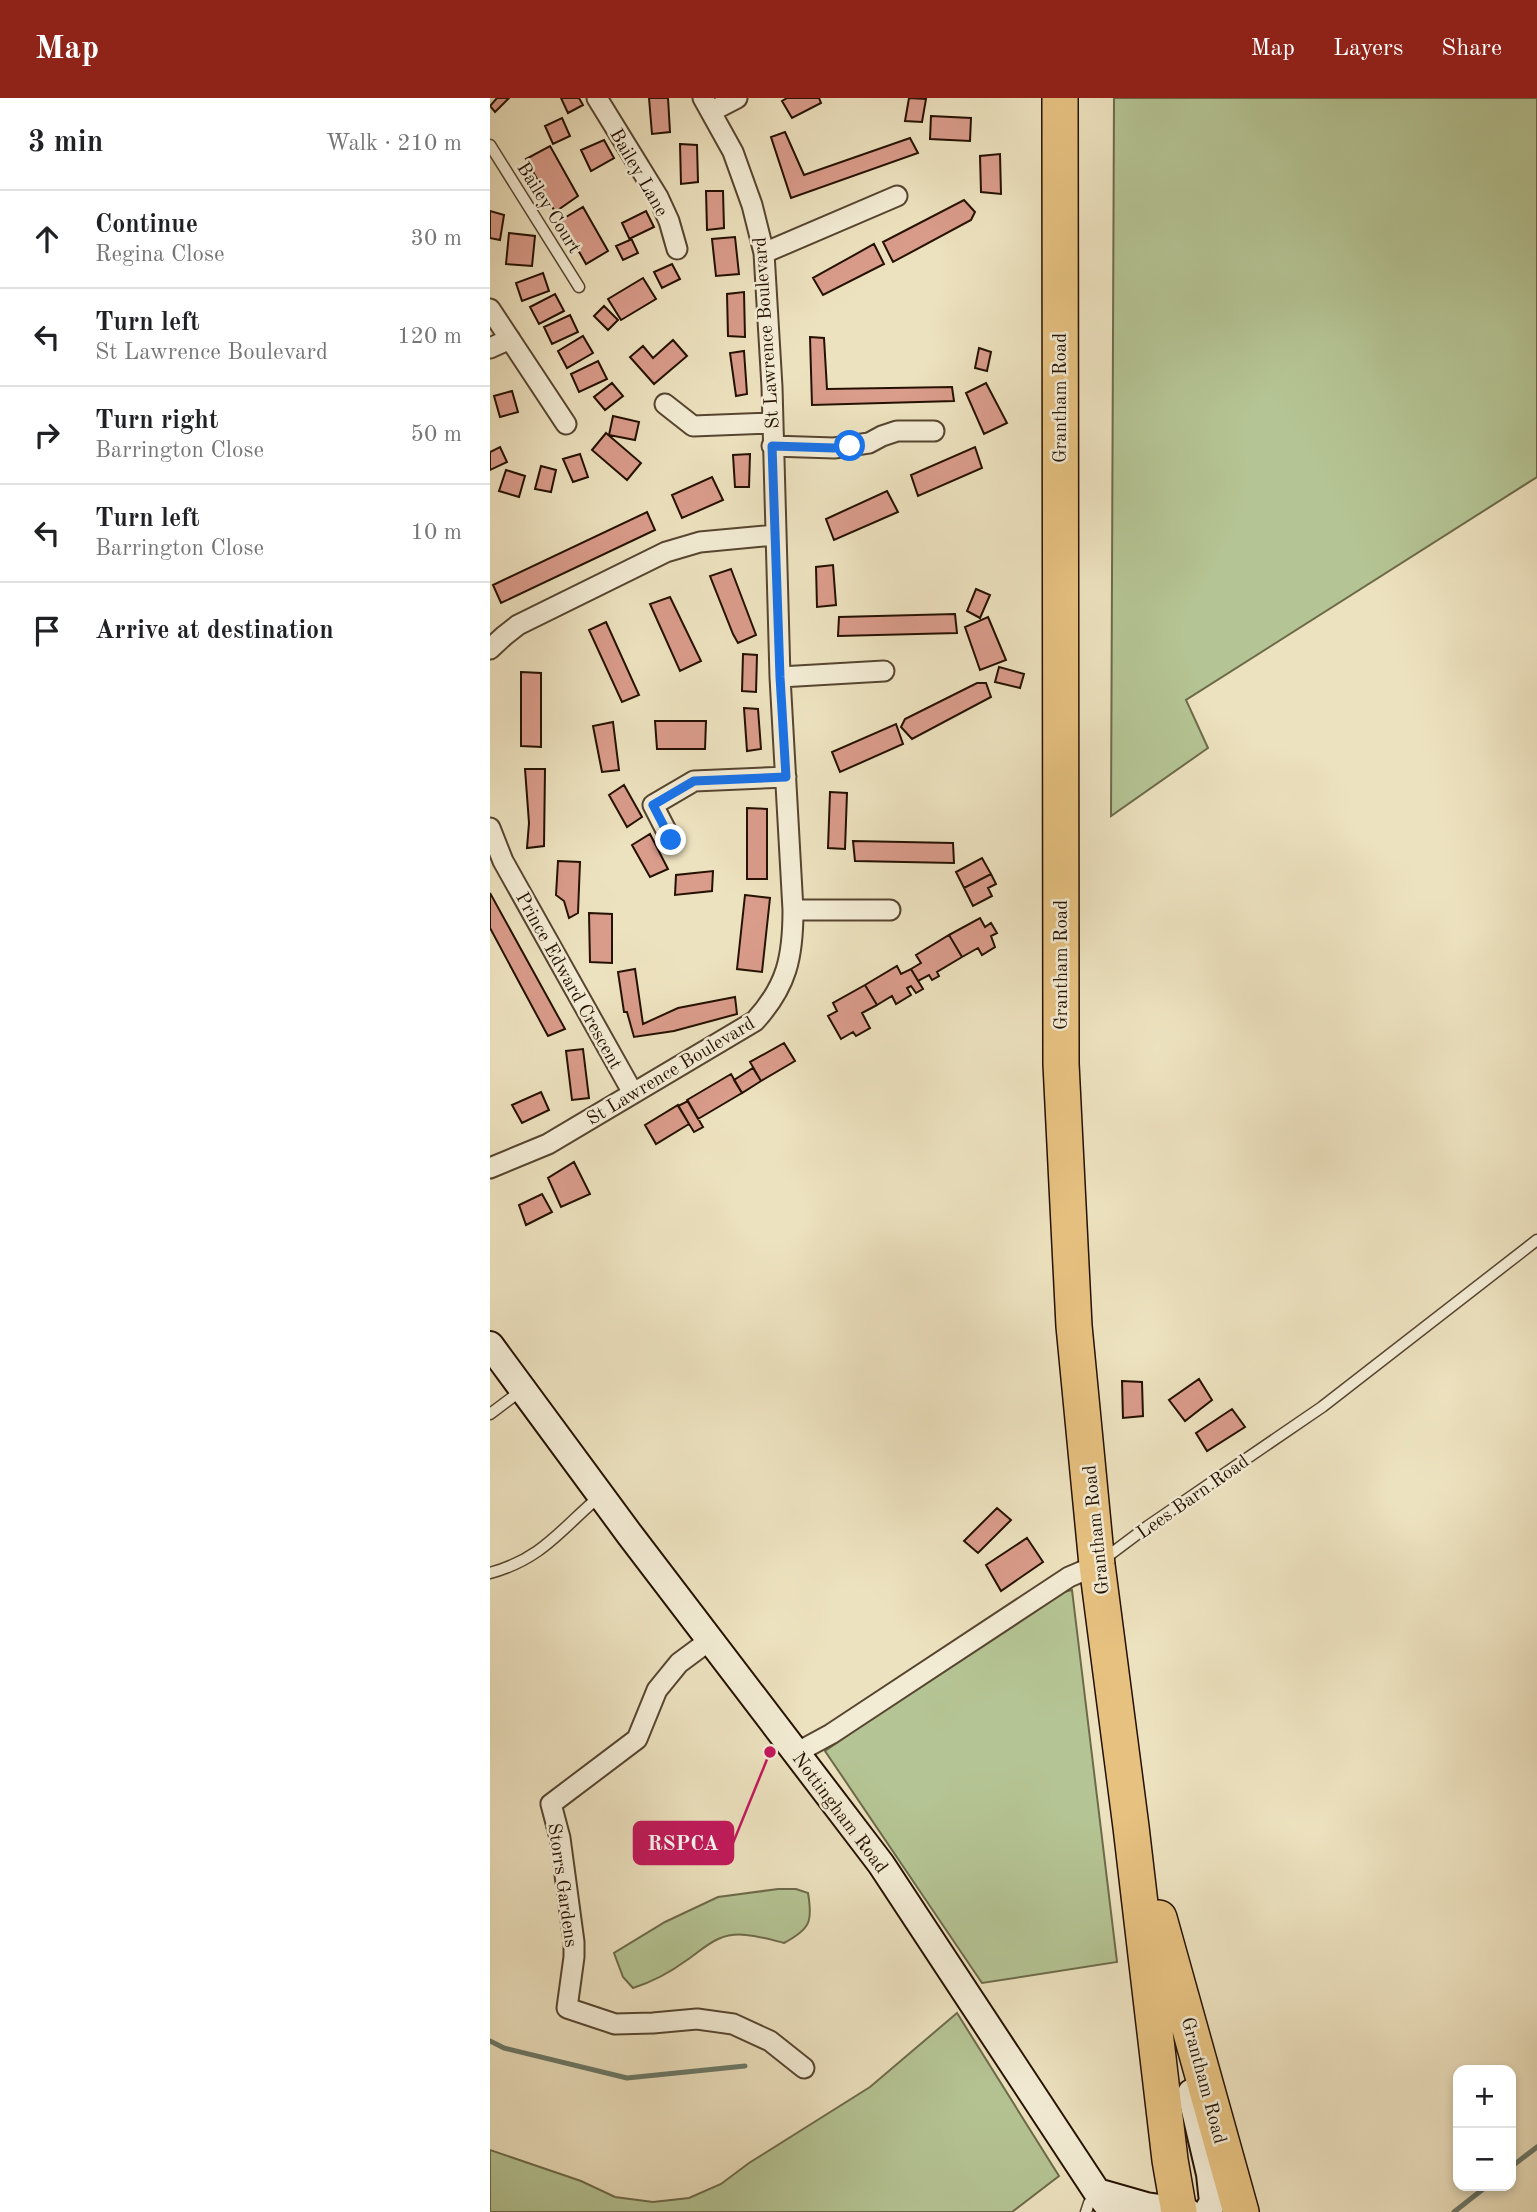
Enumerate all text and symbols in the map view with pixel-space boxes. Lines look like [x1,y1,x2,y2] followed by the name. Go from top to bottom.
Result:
[35,33,99,66] text: Map
[1251,37,1295,61] text: Map
[1333,37,1403,61] text: Layers
[1441,37,1502,61] text: Share
[605,126,671,220] street label: Bailey Lane
[28,128,103,158] text: 3 min
[326,132,462,155] text: Walk · 210 m
[512,159,583,257] street label: Bailey Court
[95,212,198,238] text: Continue
[28,220,66,258] icon: ahead
[411,227,462,250] text: 30 m
[751,236,784,429] street label: St Lawrence Boulevard
[95,243,225,266] text: Regina Close
[95,310,200,336] text: Turn left
[28,318,66,356] icon: left
[397,325,462,348] text: 120 m
[1052,333,1071,463] street label: Grantham Road
[95,341,328,364] text: St Lawrence Boulevard
[95,408,218,434] text: Turn right
[28,416,66,454] icon: right
[411,423,462,446] text: 50 m
[834,430,865,461] route start
[95,439,264,462] text: Barrington Close
[95,506,200,532] text: Turn left
[28,514,66,552] icon: left
[411,521,462,544] text: 10 m
[95,537,264,560] text: Barrington Close
[28,612,66,650] icon: arrive
[95,618,334,644] text: Arrive at destination
[655,824,686,855] route end
[511,889,624,1073] street label: Prince Edward Crescent
[1053,900,1072,1030] street label: Grantham Road
[584,1014,759,1130] street label: St Lawrence Boulevard
[1134,1452,1253,1544] street label: Lees Barn Road
[1081,1464,1114,1595] street label: Grantham Road
[788,1750,890,1877] street label: Nottingham Road
[543,1822,580,1949] street label: Storrs Gardens
[634,1822,733,1864] callout: RSPCA
[647,1834,719,1855] text: RSPCA
[1177,2015,1229,2146] street label: Grantham Road
[1453,2065,1516,2191] map controls
[1453,2065,1516,2128] button: +
[1453,2128,1516,2191] button: −

